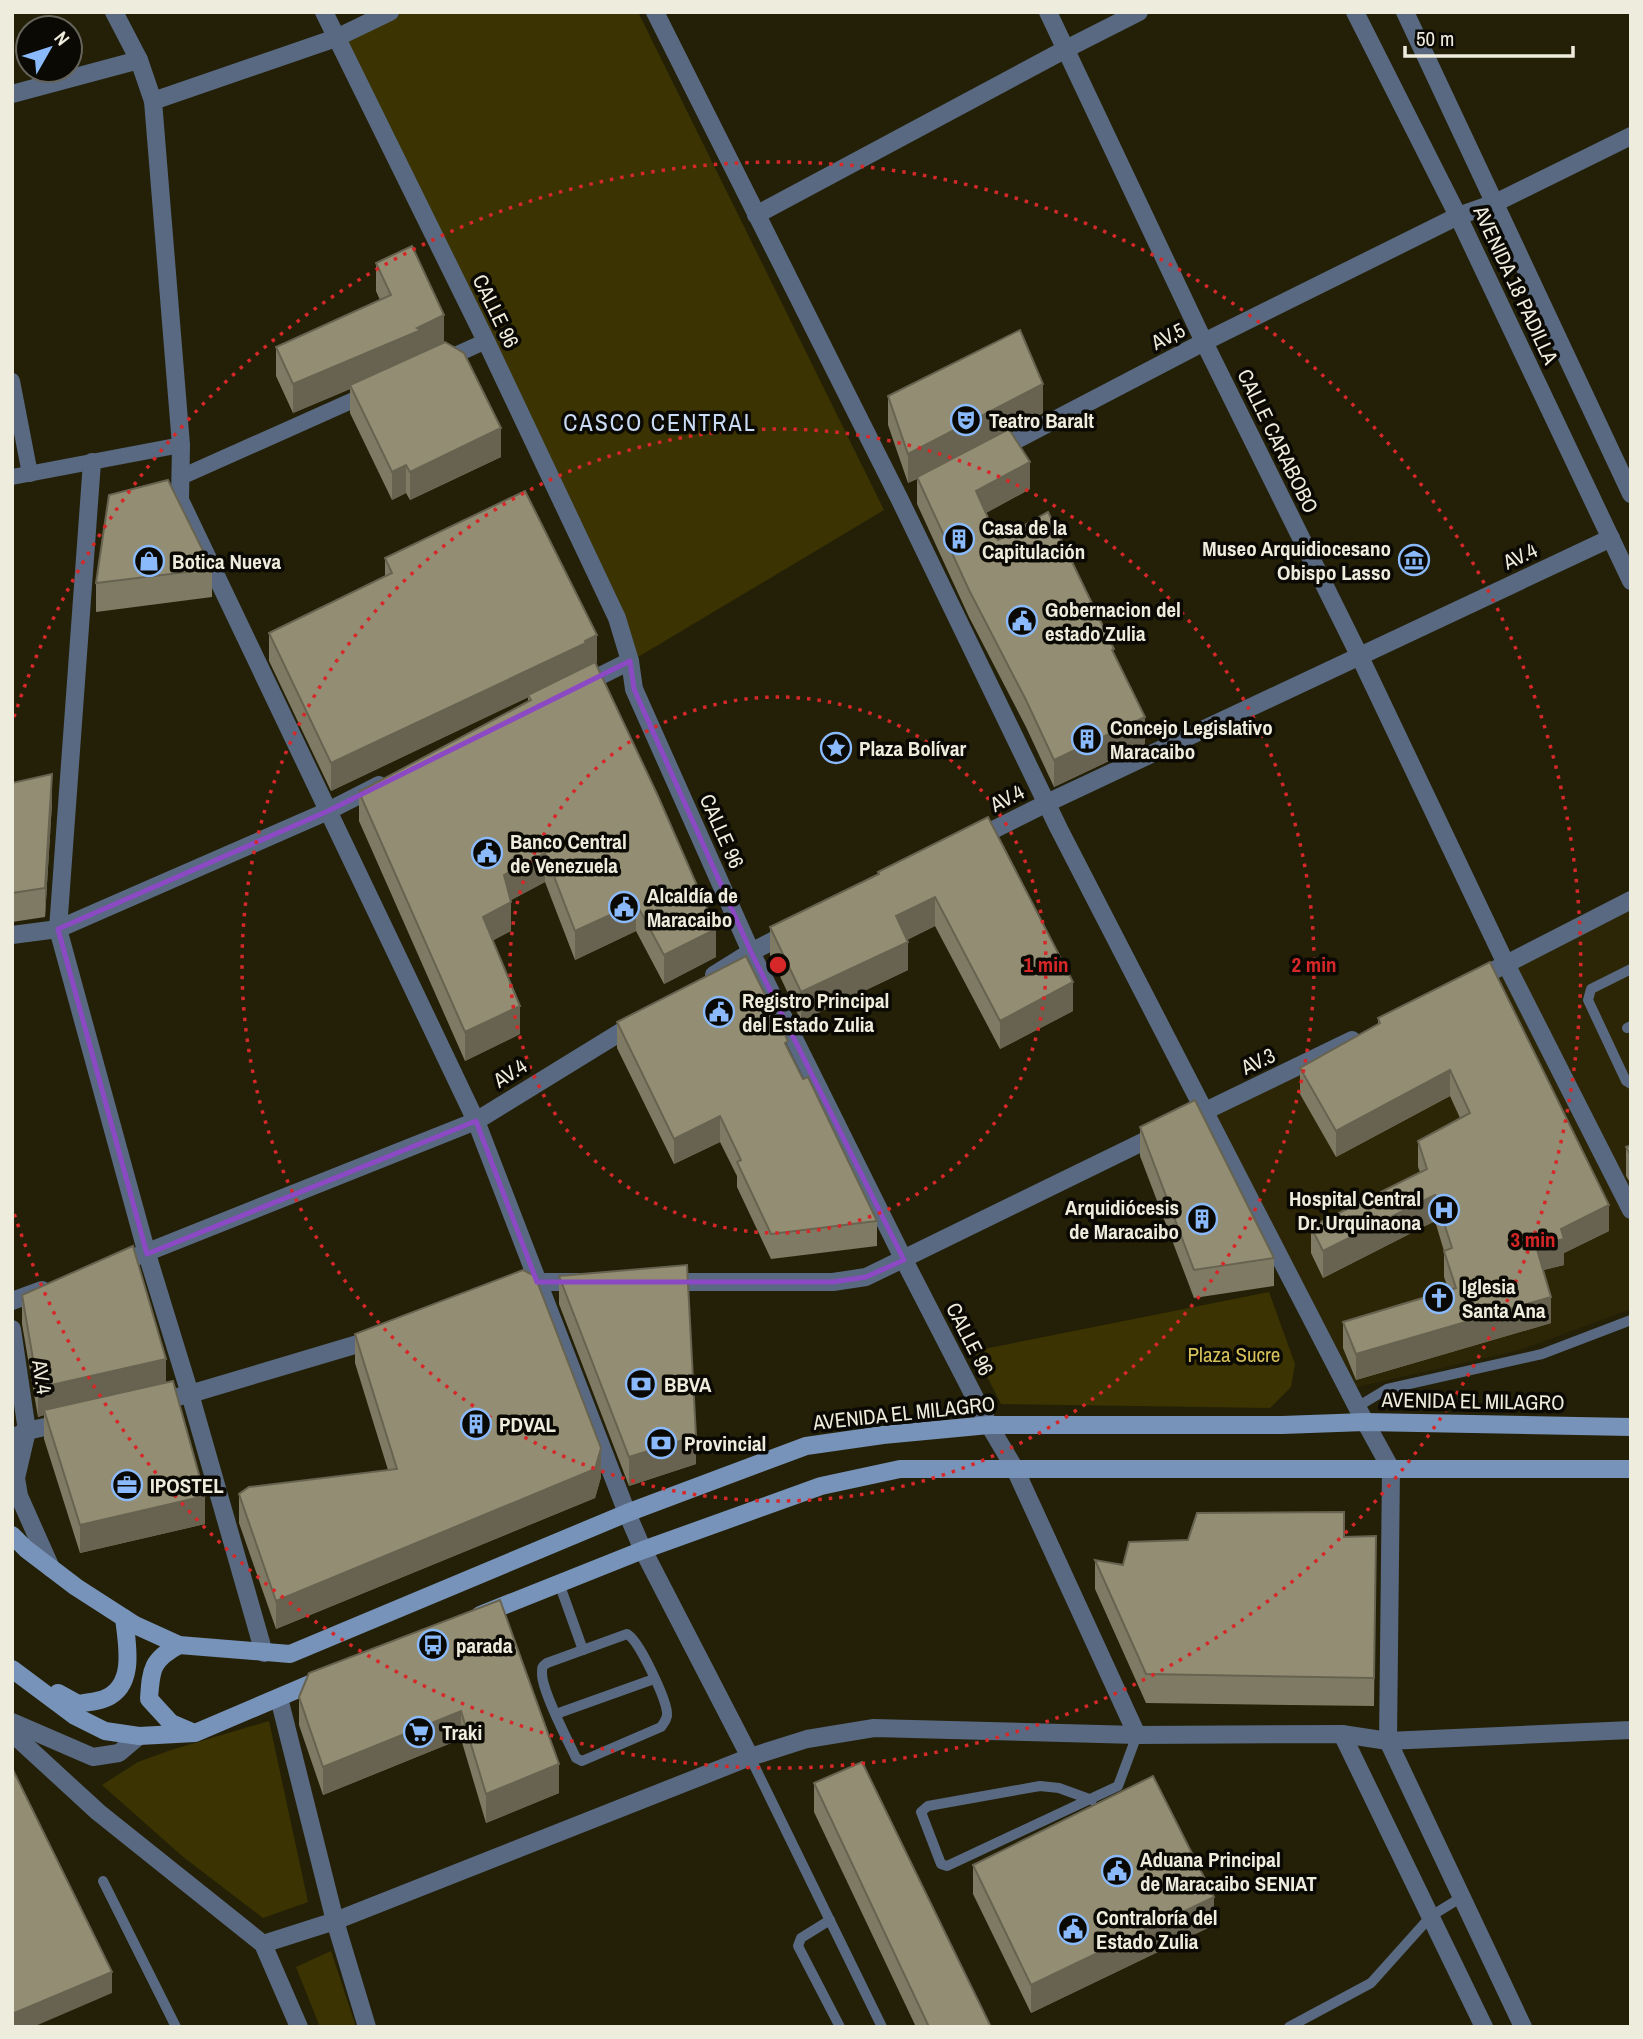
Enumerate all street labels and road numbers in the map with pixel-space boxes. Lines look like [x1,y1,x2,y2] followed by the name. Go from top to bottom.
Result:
[1466,200,1566,369] street label: AVENIDA 18 PADILLA
[466,269,526,353] street label: CALLE 96
[1145,315,1190,357] street label: AV,5
[1231,364,1325,518] street label: CALLE CARABOBO
[1497,535,1542,577] street label: AV.4
[984,777,1029,819] street label: AV.4
[693,789,751,873] street label: CALLE 96
[1235,1040,1280,1082] street label: AV.3
[487,1051,533,1095] street label: AV.4
[939,1297,1001,1381] street label: CALLE 96
[25,1357,59,1397] street label: AV.4
[1380,1385,1565,1417] street label: AVENIDA EL MILAGRO
[811,1389,996,1437] street label: AVENIDA EL MILAGRO

